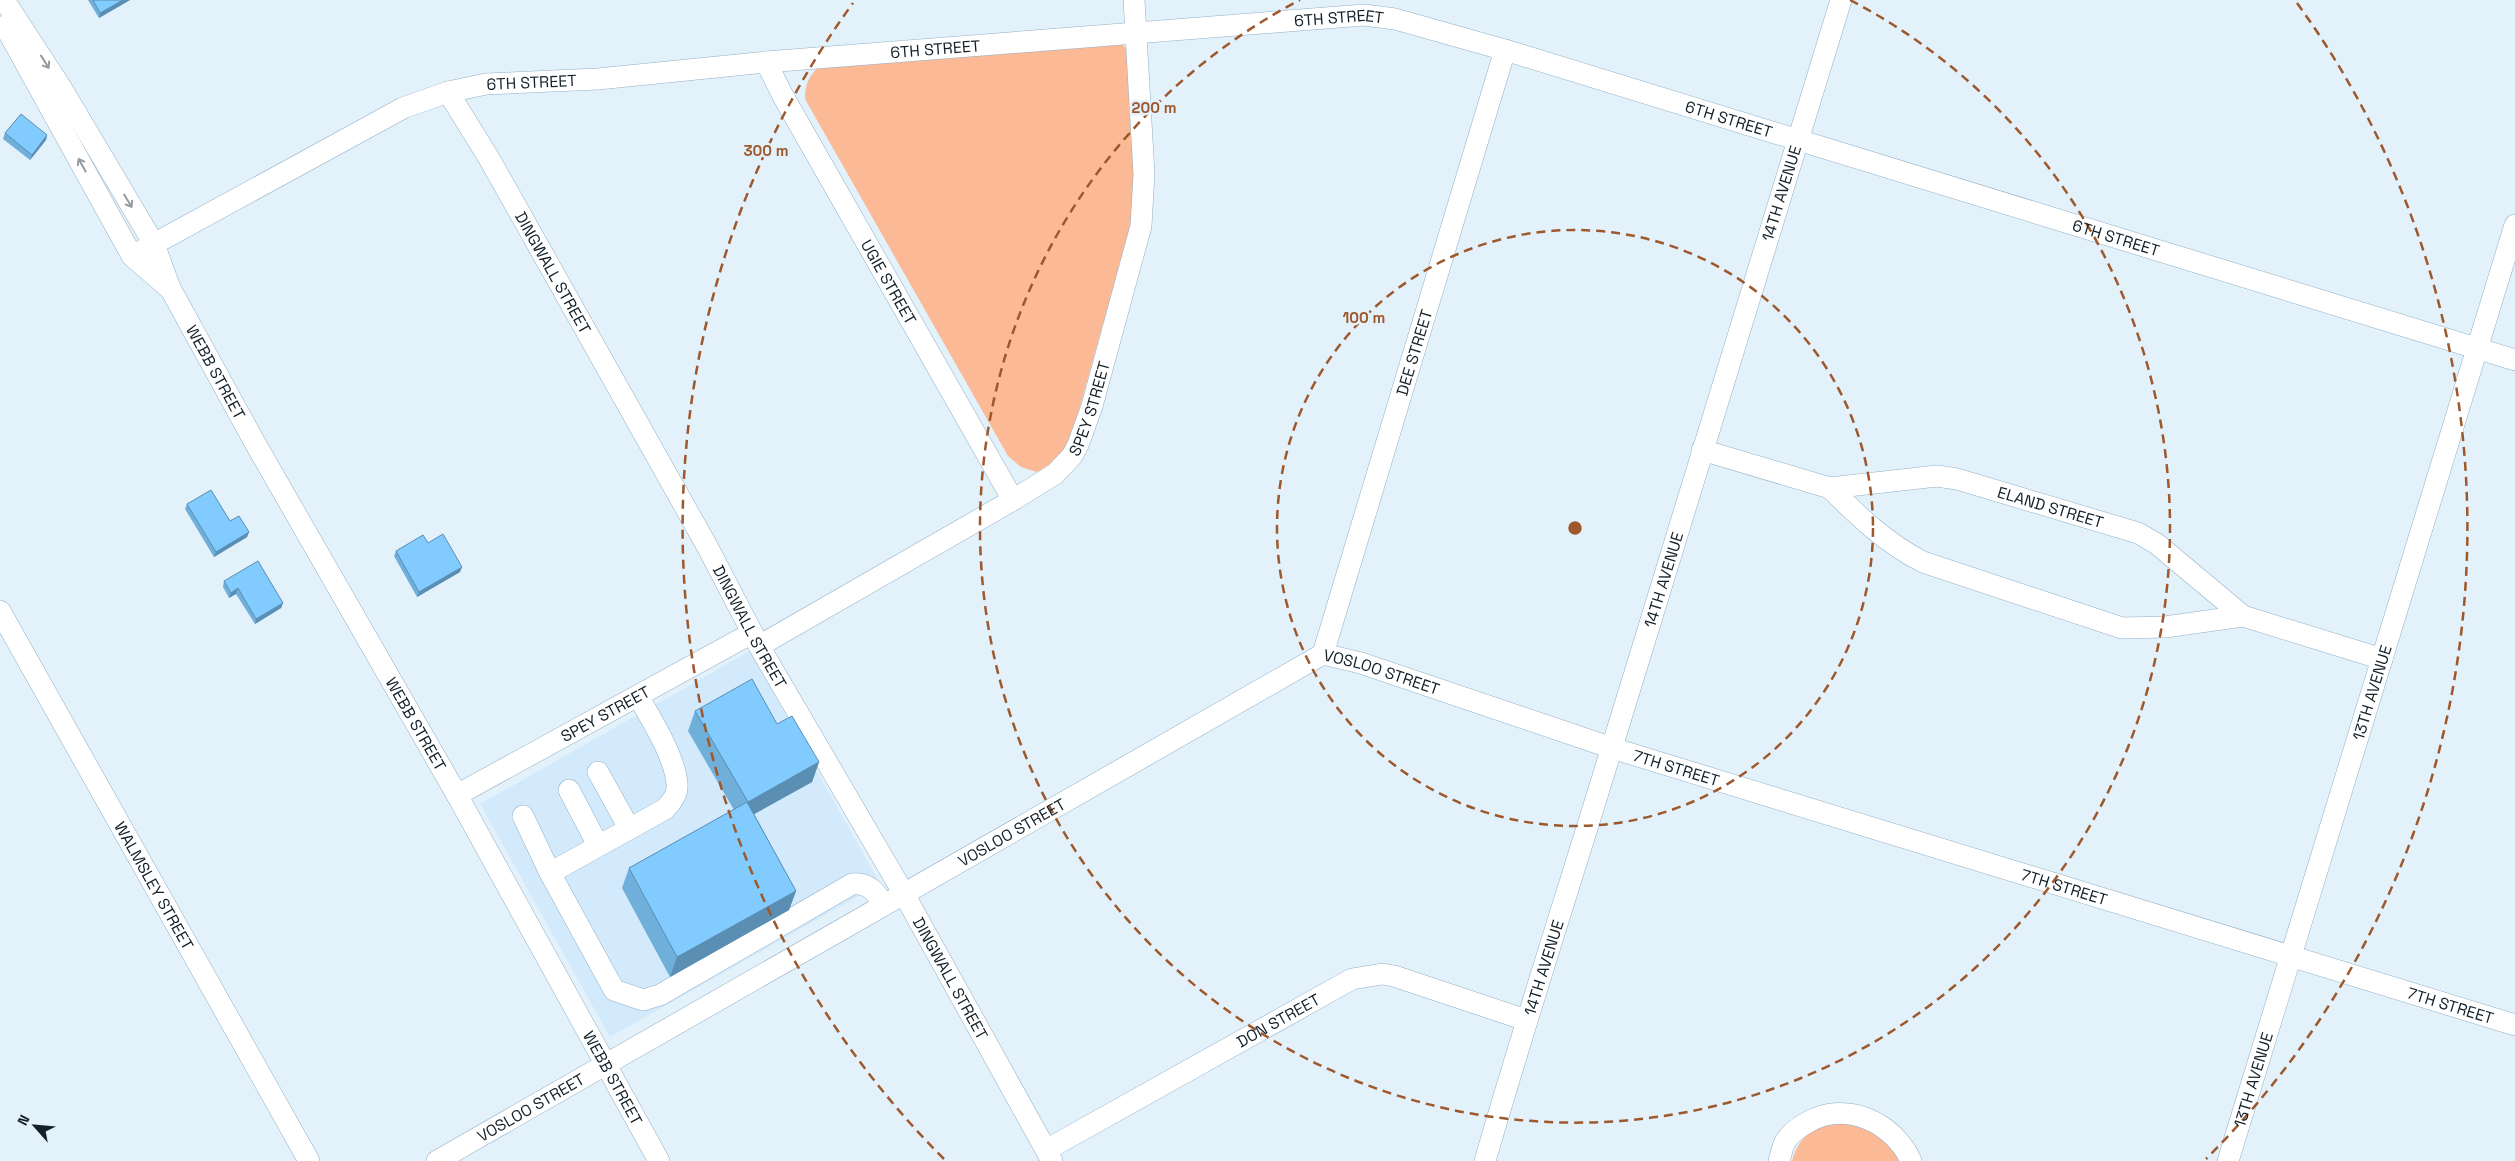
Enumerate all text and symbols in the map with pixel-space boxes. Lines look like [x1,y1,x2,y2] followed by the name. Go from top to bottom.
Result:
[1293,4,1385,31] street label: 6TH STREET
[889,35,981,63] street label: 6TH STREET
[40,54,50,68] one-way arrow
[486,69,577,94] street label: 6TH STREET
[1683,95,1775,142] street label: 6TH STREET
[1132,98,1176,117] text: 200 m
[743,141,789,160] text: 300 m
[1756,143,1806,244] street label: 14TH AVENUE
[77,157,87,172] one-way arrow
[124,194,134,208] one-way arrow
[511,208,596,337] street label: DINGWALL STREET
[2070,214,2162,261] street label: 6TH STREET
[856,236,921,328] street label: UGIE STREET
[1391,307,1437,398] street label: DEE STREET
[1343,308,1385,327] text: 100 m
[182,321,250,423] street label: WEBB STREET
[1064,359,1114,460] street label: SPEY STREET
[1995,481,2106,533] street label: ELAND STREET
[1566,519,1584,537] centre of rings
[1639,529,1688,630] street label: 14TH AVENUE
[708,561,792,692] street label: DINGWALL STREET
[2347,642,2396,743] street label: 13TH AVENUE
[1321,644,1442,699] street label: VOSLOO STREET
[381,673,451,775] street label: WEBB STREET
[557,681,653,747] street label: SPEY STREET
[1630,745,1722,791] street label: 7TH STREET
[954,793,1069,871] street label: VOSLOO STREET
[110,818,199,953] street label: WALMSLEY STREET
[2019,864,2110,910] street label: 7TH STREET
[908,913,993,1043] street label: DINGWALL STREET
[1519,917,1568,1018] street label: 14TH AVENUE
[2405,982,2496,1028] street label: 7TH STREET
[1233,989,1324,1052] street label: DON STREET
[579,1027,648,1129] street label: WEBB STREET
[2228,1029,2277,1130] street label: 13TH AVENUE
[473,1068,588,1146] street label: VOSLOO STREET
[10,1101,60,1151] north arrow
[13,1112,34,1128] text: N

